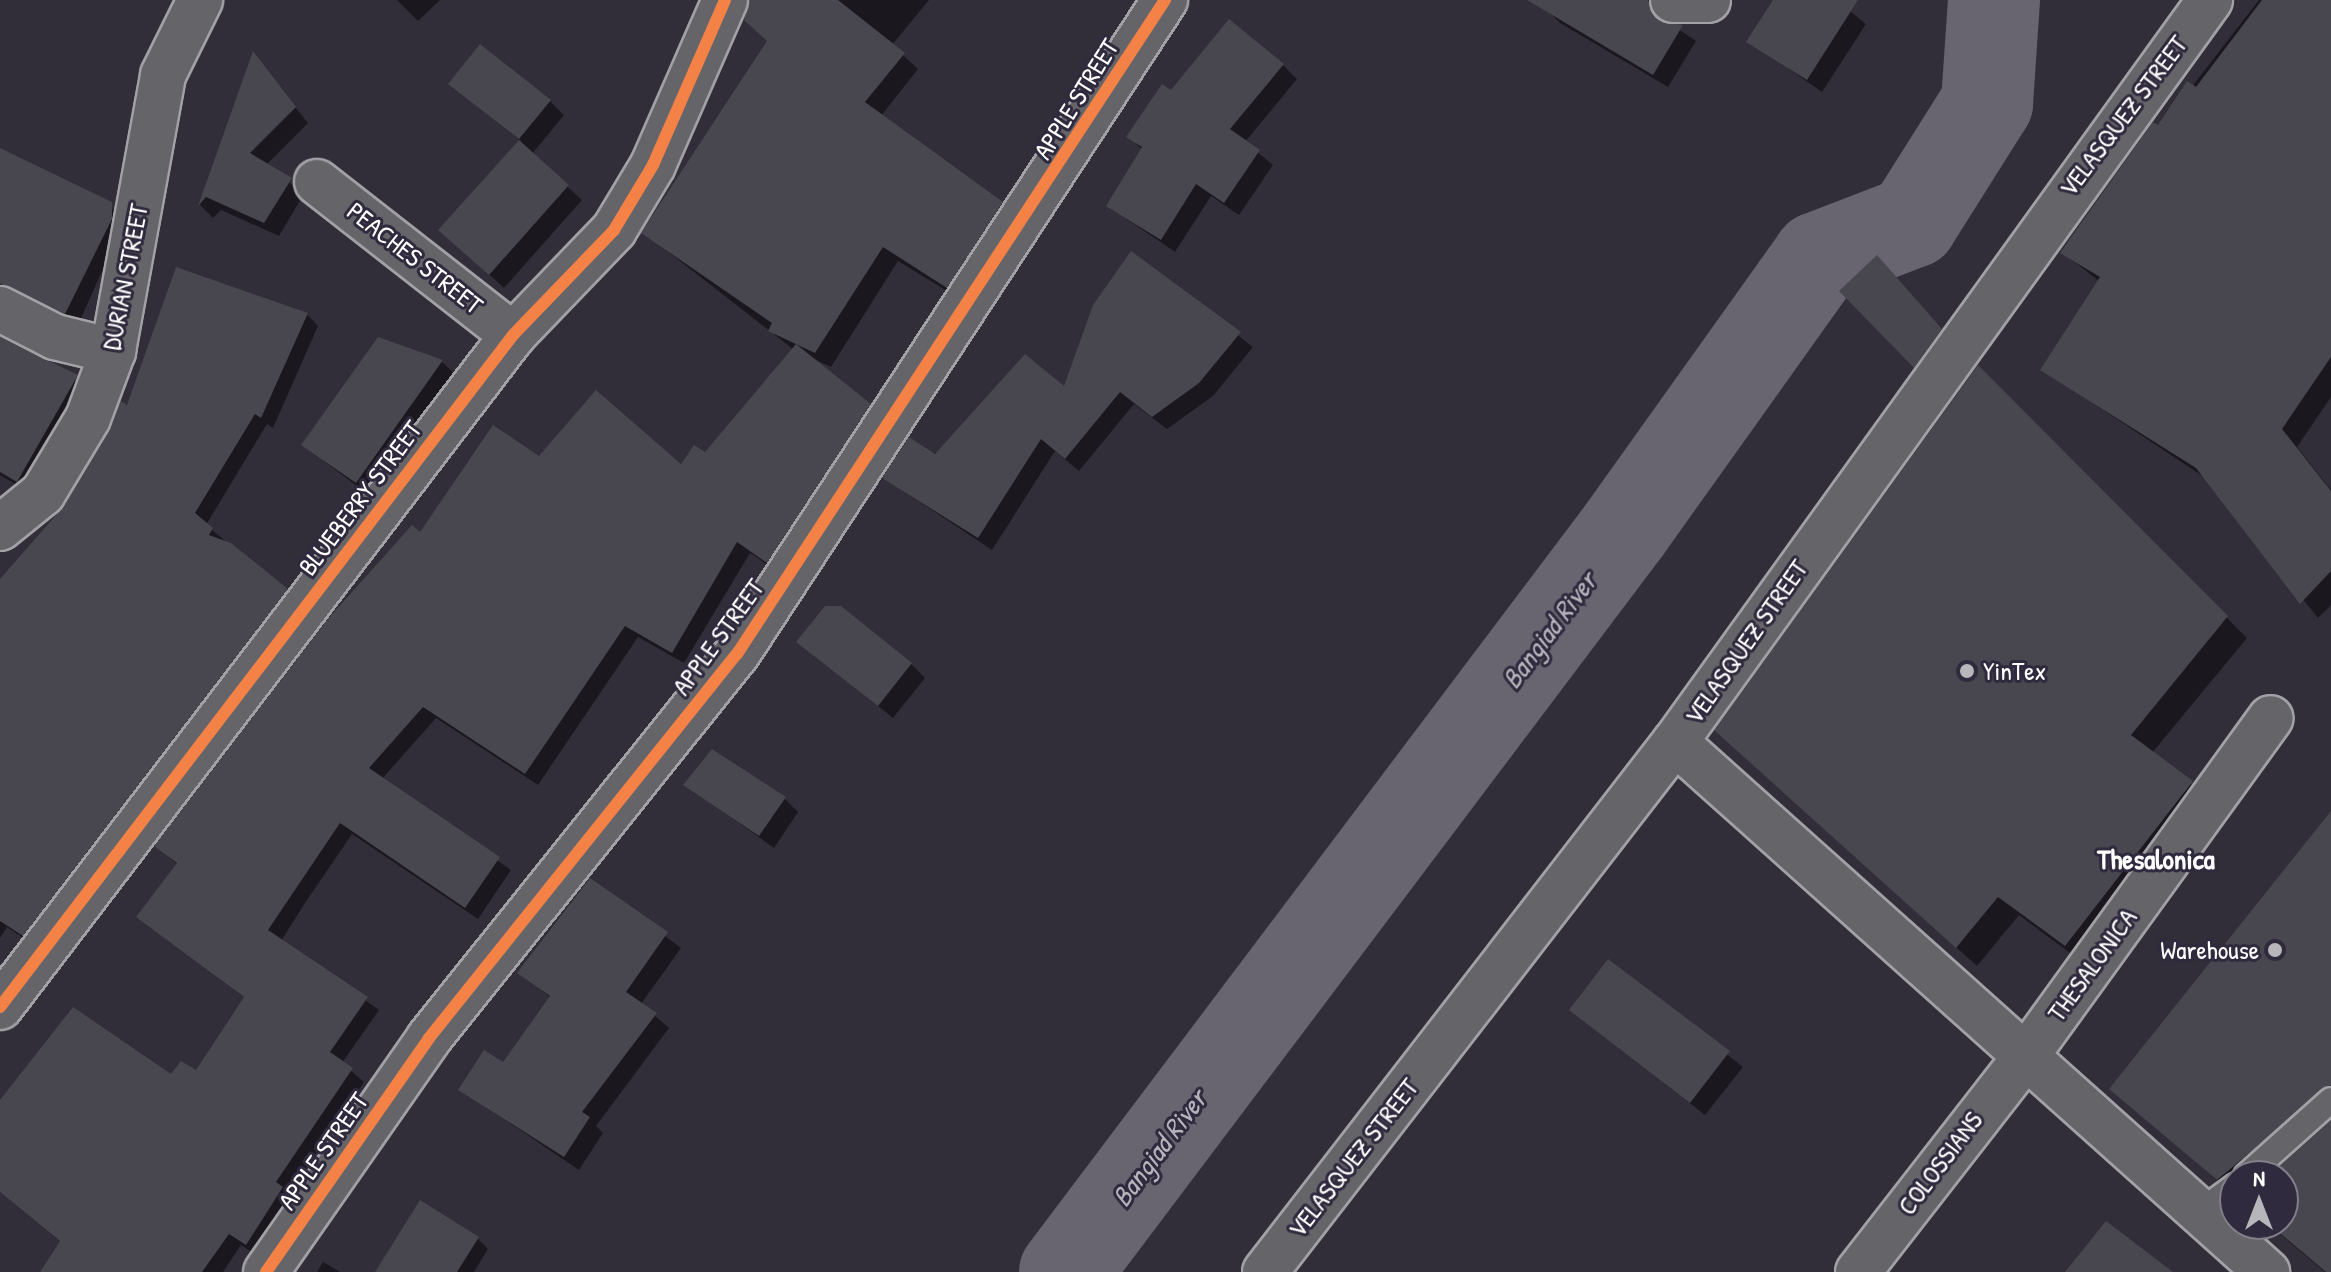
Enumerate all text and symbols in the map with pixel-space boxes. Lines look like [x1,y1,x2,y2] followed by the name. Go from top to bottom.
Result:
[2052,29,2194,203] street label: VELASQUEZ STREET
[1027,33,1125,165] street label: APPLE STREET
[341,195,489,321] street label: PEACHES STREET
[96,201,154,353] street label: DURIAN STREET
[292,415,428,581] street label: BLUEBERRY STREET
[1678,554,1814,730] street label: VELASQUEZ STREET
[1494,565,1604,695] water label: Bangiad River
[665,573,771,701] street label: APPLE STREET
[1983,655,2046,687] place label: YinTex
[1958,662,1976,680] marker: YinTex
[2097,842,2215,876] district label: Thesalonica
[2041,903,2143,1027] street label: THESALONICA
[2160,934,2259,966] place label: Warehouse
[2266,941,2284,959] marker: Warehouse
[1281,1072,1425,1244] street label: VELASQUEZ STREET
[1104,1083,1214,1213] water label: Bangiad River
[271,1086,375,1216] street label: APPLE STREET
[1891,1105,1989,1221] street label: COLOSSIANS
[2219,1160,2299,1240] north arrow
[2253,1163,2265,1193] text: N

